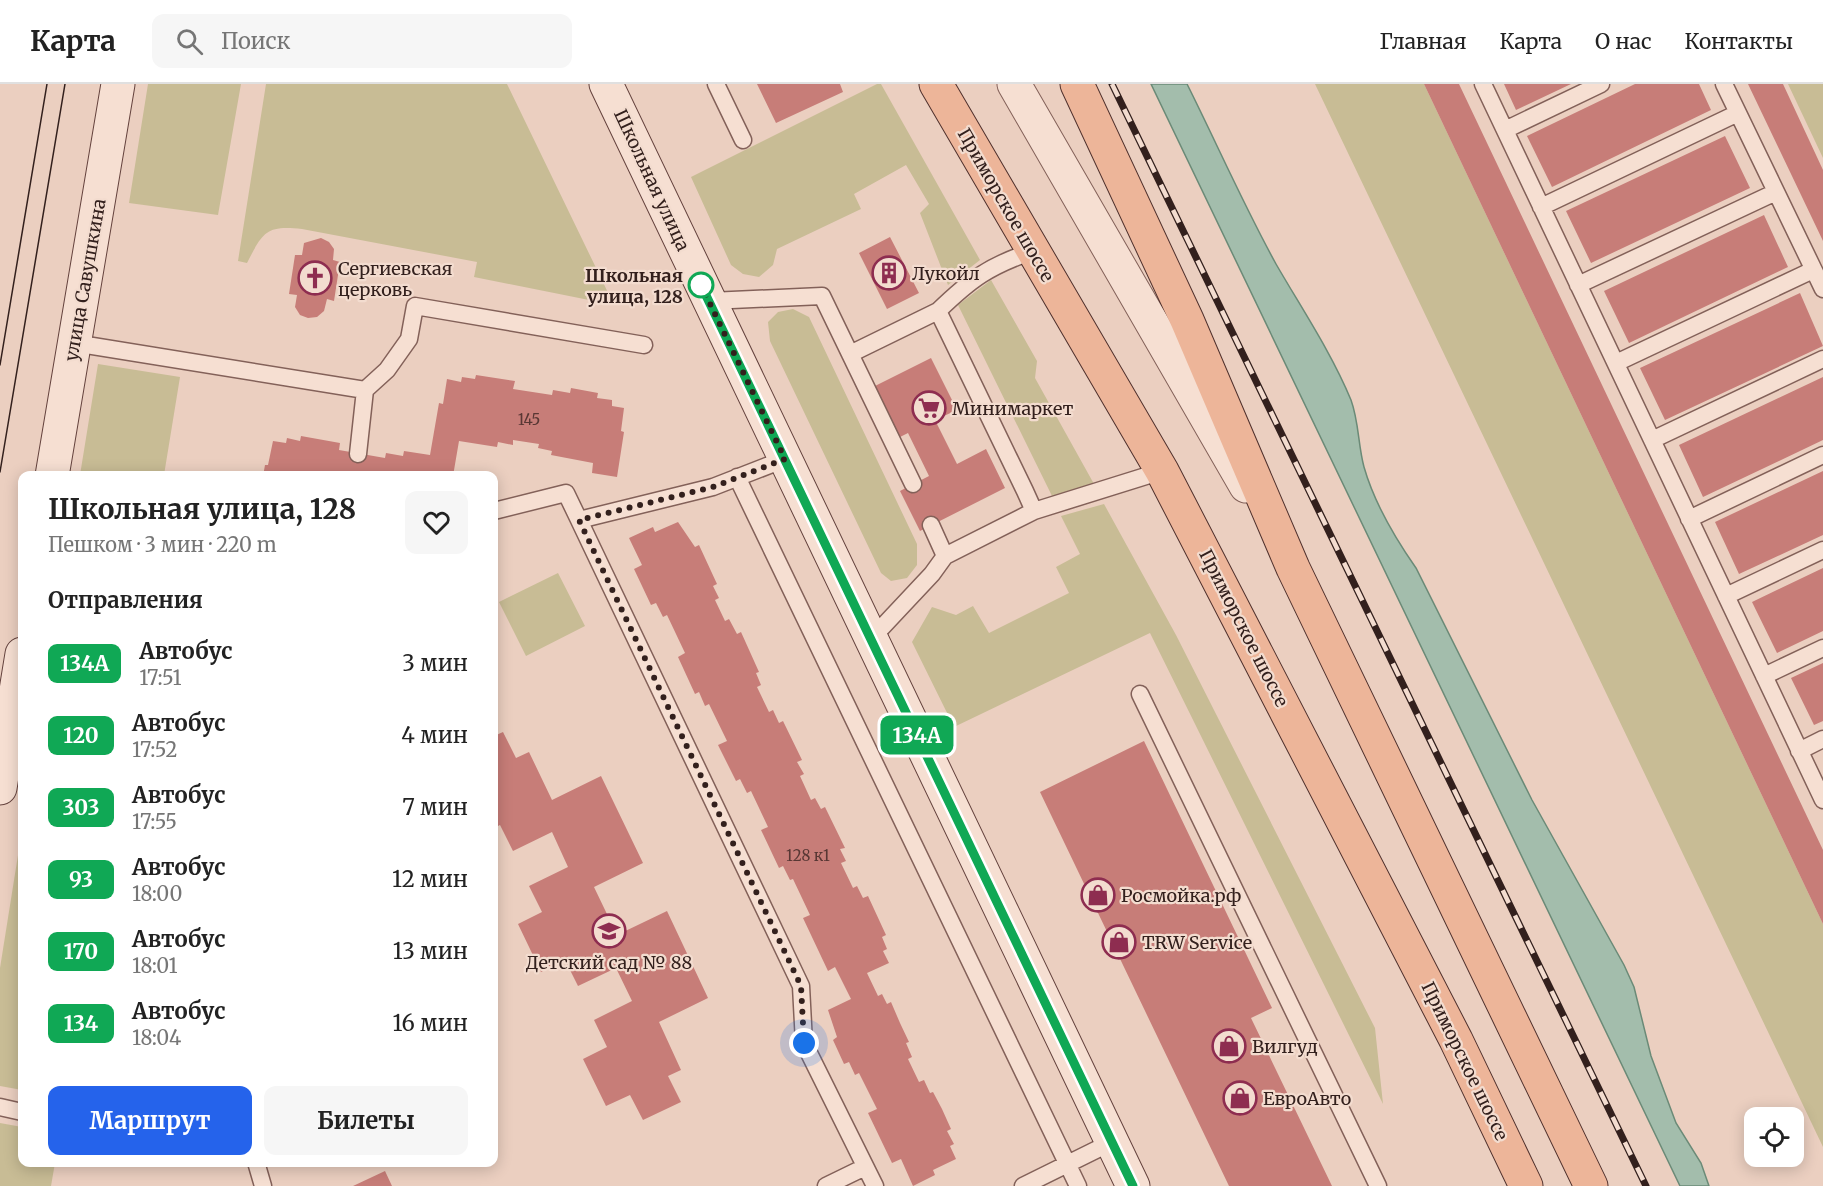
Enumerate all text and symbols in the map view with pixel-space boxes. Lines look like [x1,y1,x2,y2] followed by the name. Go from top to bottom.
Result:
[152,14,572,68] search box
[30,23,116,59] text: Карта
[173,25,206,58] icon: search
[221,27,291,55] text: Поиск
[1380,28,1467,55] text: Главная
[1500,28,1562,55] text: Карта
[1595,28,1652,55] text: О нас
[1685,28,1793,55] text: Контакты
[609,105,695,255] street label: Школьная улица
[953,124,1059,286] street label: Приморское шоссе
[59,196,111,363] street label: улица Савушкина
[871,255,907,291] building icon: Лукойл
[338,257,453,301] place label: Сергиевская церковь
[297,260,333,296] church icon: Сергиевская церковь
[912,262,980,285] place label: Лукойл
[585,264,683,308] place label: Школьная улица, 128
[688,272,714,298] marker: Школьная улица, 128
[911,390,947,426] supermarket icon: Минимаркет
[952,397,1073,420] place label: Минимаркет
[518,410,540,429] house number: 145
[48,491,356,527] text: Школьная улица, 128
[405,491,468,554] button: heart
[48,532,277,557] text: Пешком · 3 мин · 220 m
[1194,545,1294,711] street label: Приморское шоссе
[48,586,203,614] text: Отправления
[139,637,233,665] text: Автобус
[402,649,468,677] text: 3 мин
[60,650,109,677] text: 134А
[139,665,182,690] text: 17:51
[132,709,225,737] text: Автобус
[875,716,959,754] line badge: 134А
[401,721,468,749] text: 4 мин
[63,722,99,749] text: 120
[892,722,942,749] text: 134А
[132,737,177,762] text: 17:52
[132,781,225,809] text: Автобус
[402,793,468,821] text: 7 мин
[63,794,99,821] text: 303
[132,809,177,834] text: 17:55
[786,846,830,865] house number: 128 к1
[132,853,225,881] text: Автобус
[392,865,468,893] text: 12 мин
[69,866,93,893] text: 93
[1080,877,1116,913] shop icon: Росмойка.рф
[132,881,182,906] text: 18:00
[1121,884,1241,907] place label: Росмойка.рф
[591,913,627,949] school or university icon: Детский сад № 88
[1101,924,1137,960] shop icon: TRW Service
[132,925,225,953] text: Автобус
[1142,931,1252,954] place label: TRW Service
[393,937,468,965] text: 13 мин
[64,938,98,965] text: 170
[526,951,692,974] place label: Детский сад № 88
[132,953,178,978] text: 18:01
[1417,978,1513,1144] street label: Приморское шоссе
[132,997,225,1025] text: Автобус
[392,1009,468,1037] text: 16 мин
[64,1010,98,1037] text: 134
[132,1025,181,1050] text: 18:04
[789,1028,819,1058] your location
[1211,1028,1247,1064] shop icon: Вилгуд
[1252,1035,1318,1058] place label: Вилгуд
[1222,1080,1258,1116] shop icon: ЕвроАвто
[48,1086,252,1155] button: Маршрут
[264,1086,468,1155] button: Билеты
[1263,1087,1351,1110] place label: ЕвроАвто
[1744,1107,1804,1167] map controls
[1744,1107,1804,1167] button: locate

